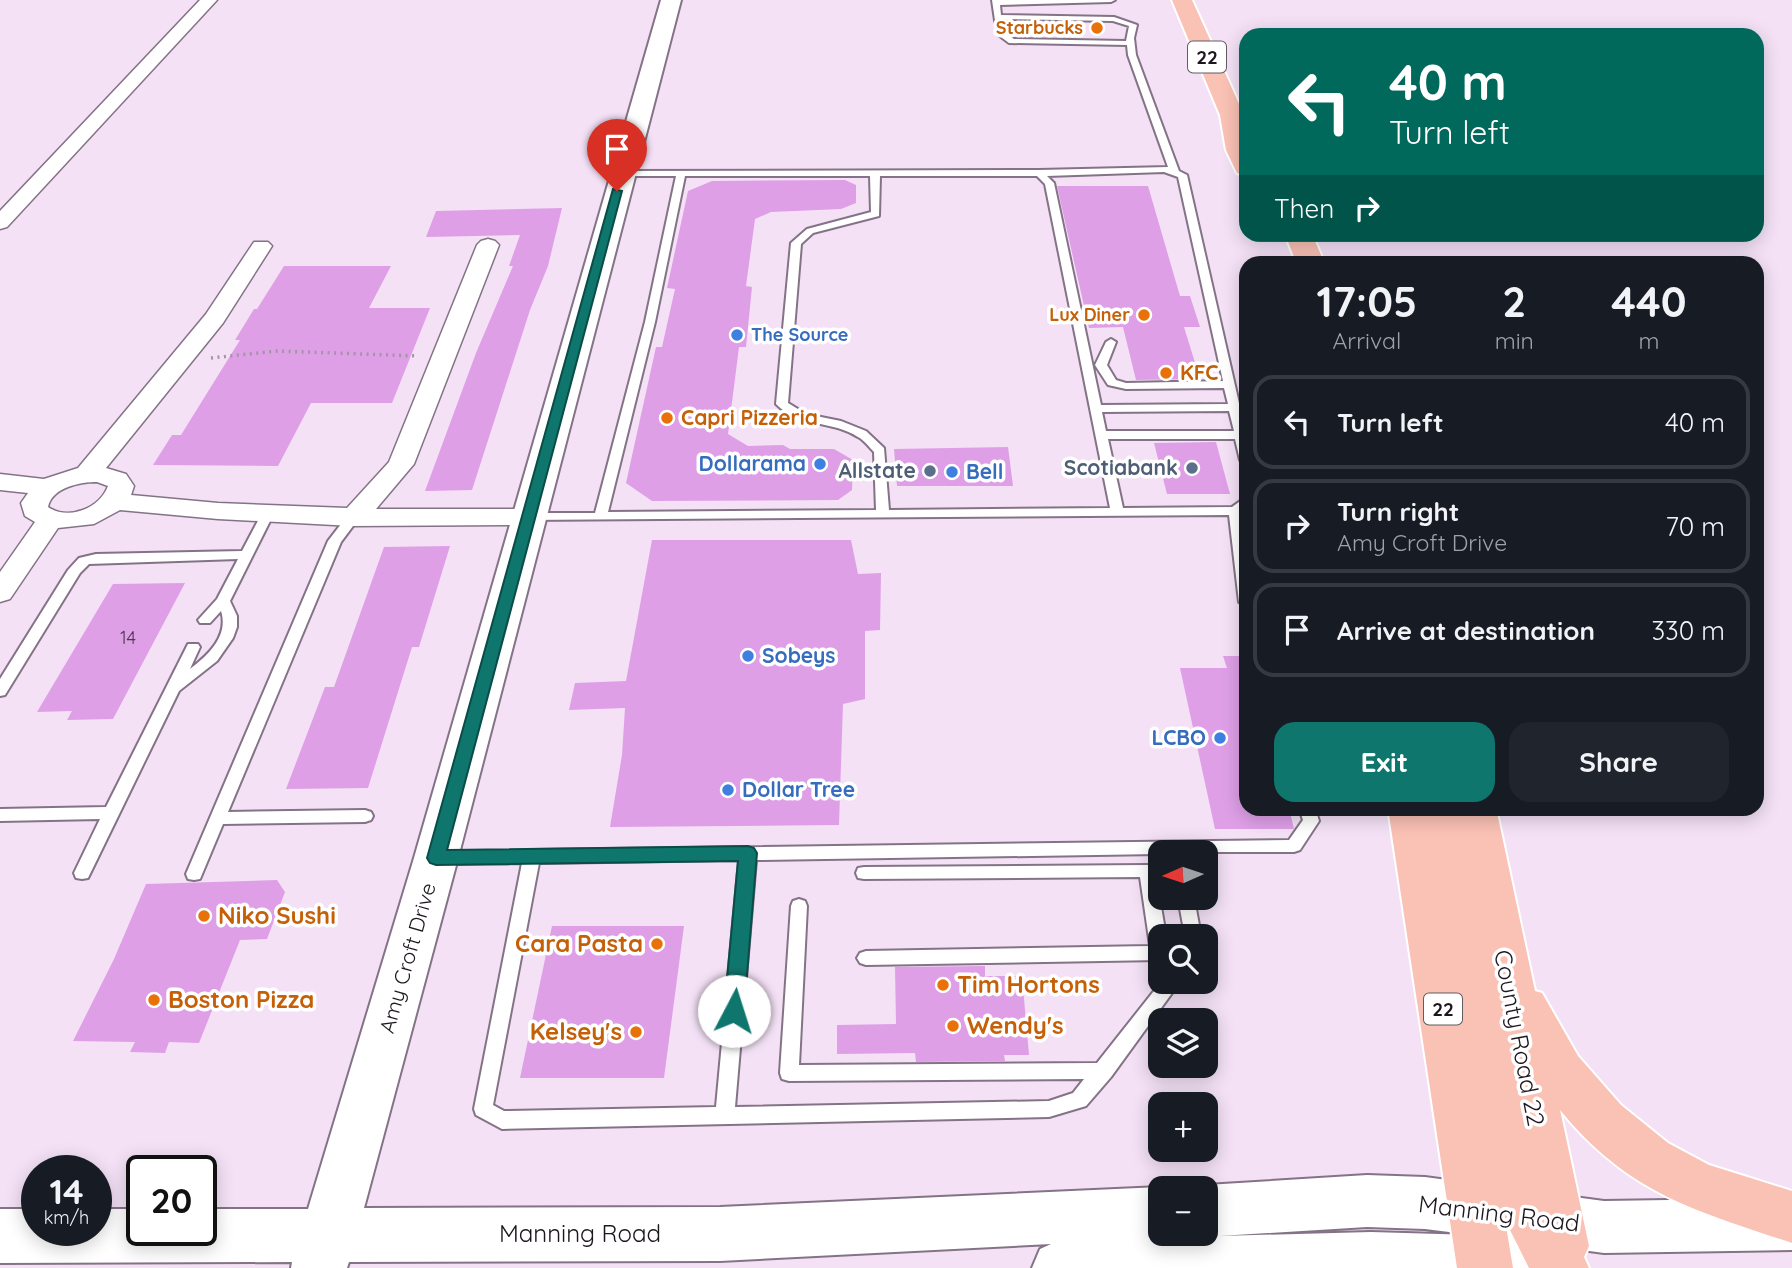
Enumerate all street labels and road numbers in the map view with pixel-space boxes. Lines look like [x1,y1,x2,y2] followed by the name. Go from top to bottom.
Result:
[1188,41,1226,72] road number: 22
[373,879,441,1036] street label: Amy Croft Drive
[1488,947,1552,1128] street label: County Road 22
[1424,993,1462,1024] road number: 22
[1417,1188,1581,1238] street label: Manning Road
[499,1218,661,1248] street label: Manning Road

